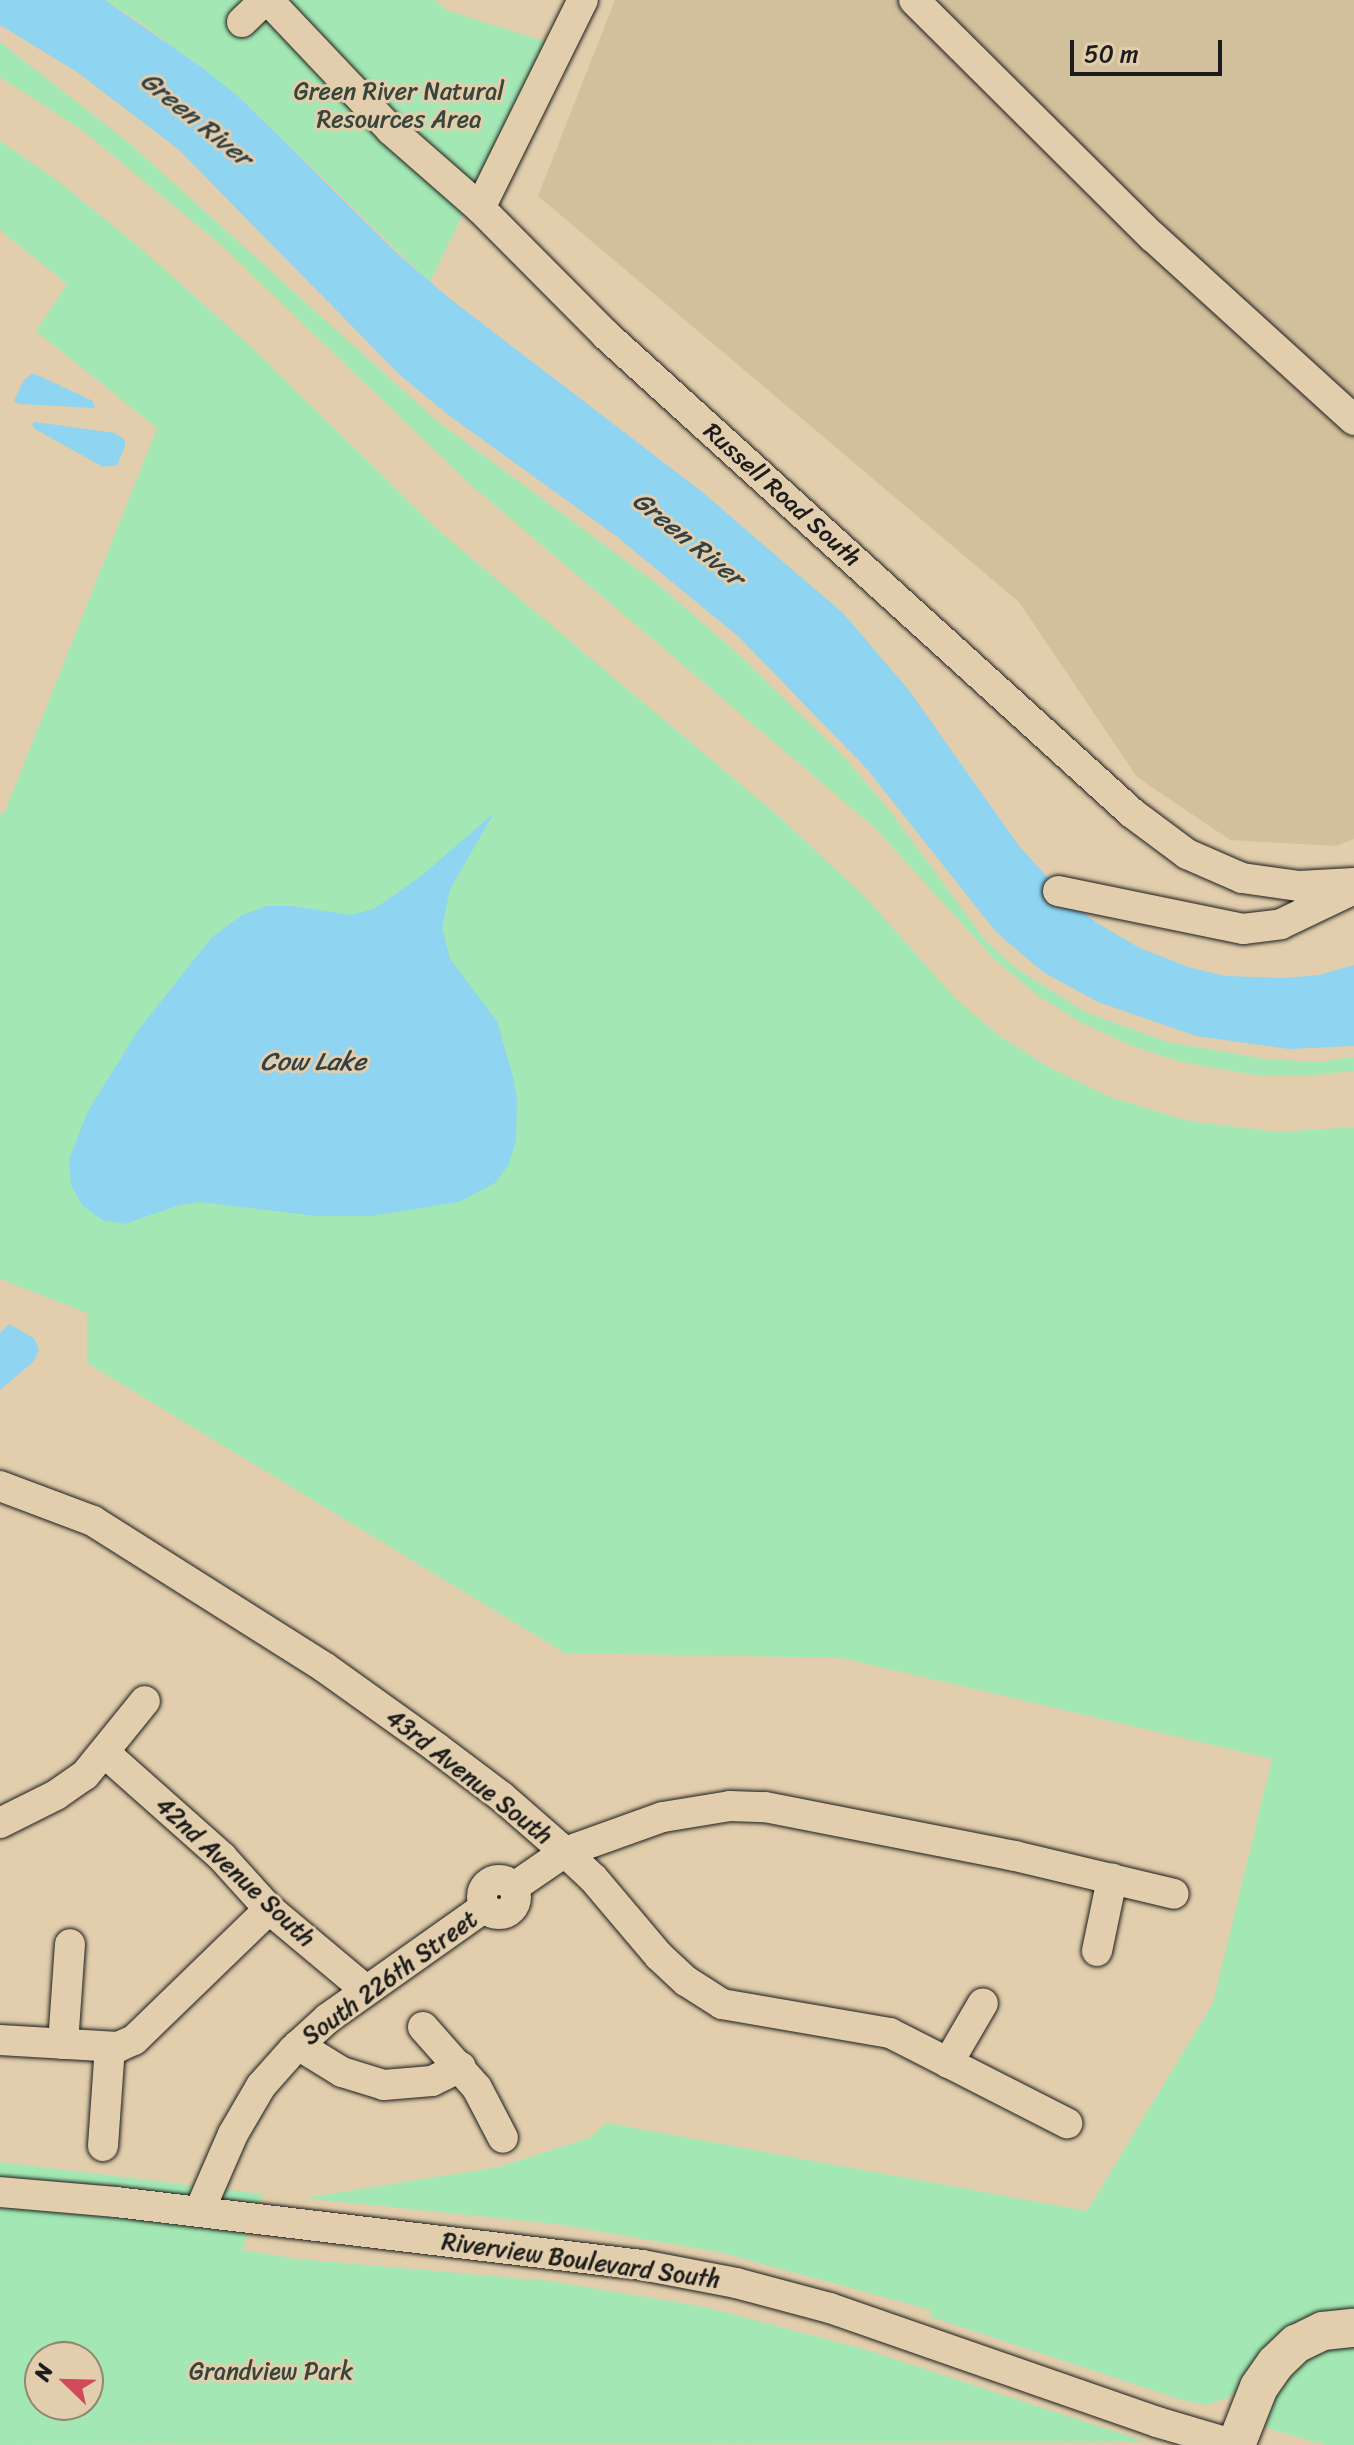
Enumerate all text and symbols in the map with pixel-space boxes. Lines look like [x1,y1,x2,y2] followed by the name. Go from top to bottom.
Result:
[1074,24,1226,74] scale bar
[1084,33,1139,75] text: 50 m
[134,65,258,173] water label: Green River
[294,78,504,134] park label: Green River Natural Resources Area
[697,416,867,574] street label: Russell Road South
[626,485,750,593] water label: Green River
[260,1046,366,1078] water label: Cow Lake
[380,1703,558,1851] street label: 43rd Avenue South
[150,1791,320,1953] street label: 42nd Avenue South
[297,1905,483,2051] street label: South 226th Street
[440,2227,722,2295] street label: Riverview Boulevard South
[24,2341,104,2421] north arrow
[22,2358,64,2387] text: N
[189,2358,353,2386] park label: Grandview Park

